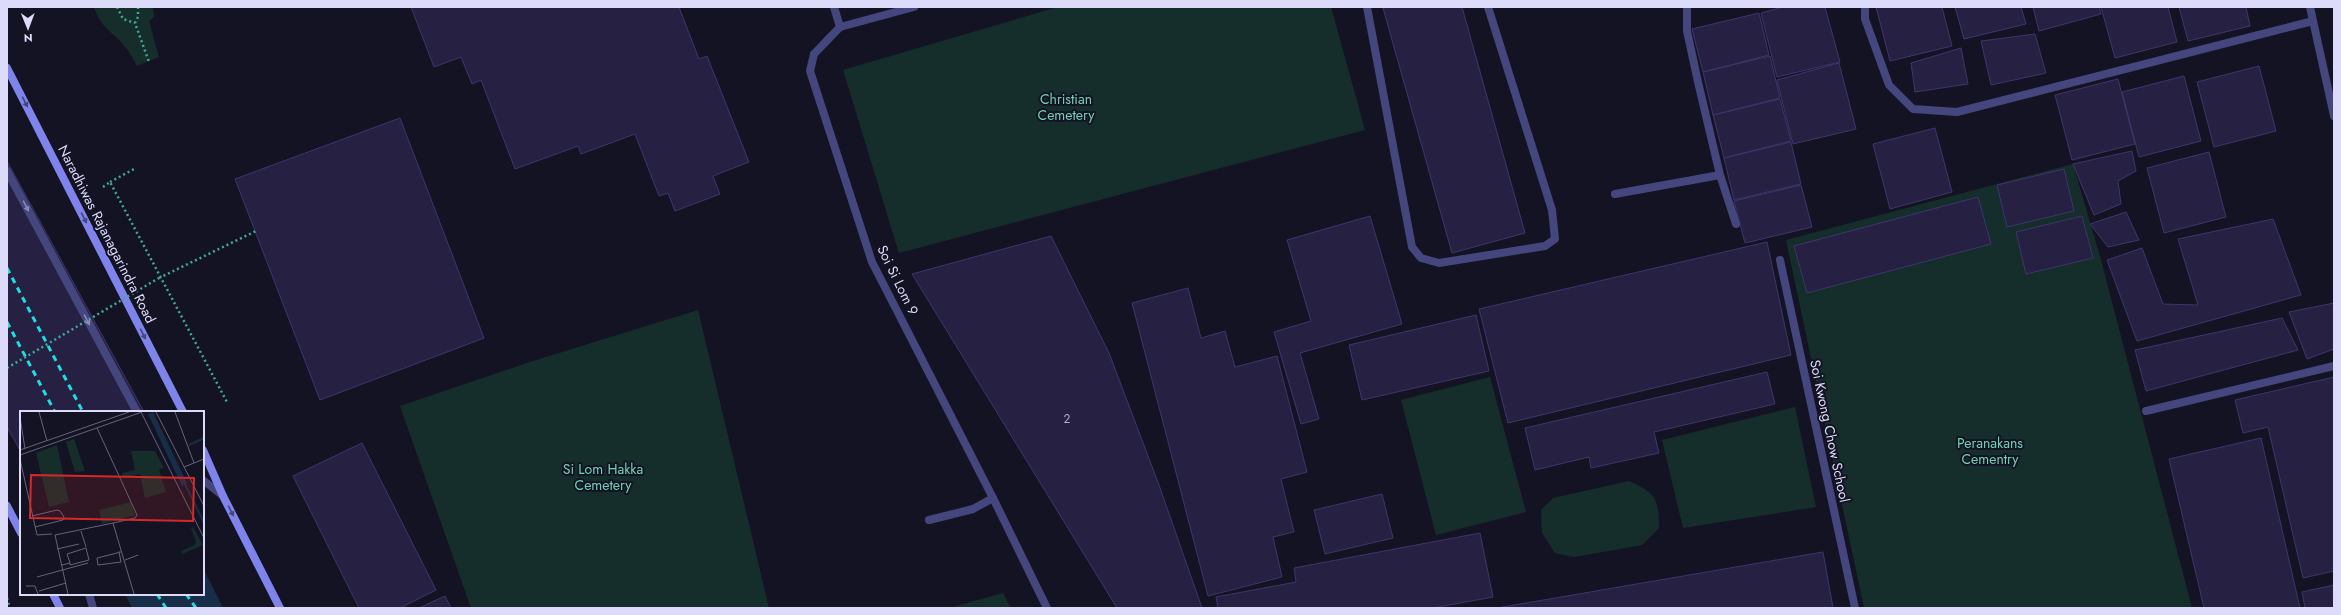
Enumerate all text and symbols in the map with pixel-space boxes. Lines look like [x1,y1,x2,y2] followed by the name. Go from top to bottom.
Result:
[8,8,48,48] north arrow
[24,30,33,46] text: N
[1038,89,1095,125] park label: Christian Cemetery
[22,97,28,108] one-way arrow
[53,141,161,327] street label: Naradhiwas Rajanagarindra Road
[22,200,29,212] one-way arrow
[81,212,87,224] one-way arrow
[872,242,924,318] street label: Soi Si Lom 9
[84,314,91,326] one-way arrow
[140,328,146,340] one-way arrow
[1805,358,1855,504] street label: Soi Kwong Chow School
[1064,410,1071,428] house number: 2
[20,411,204,595] inset map
[1957,433,2023,469] park label: Peranakans Cementry
[563,459,643,495] park label: Si Lom Hakka Cemetery
[227,506,234,517] one-way arrow

